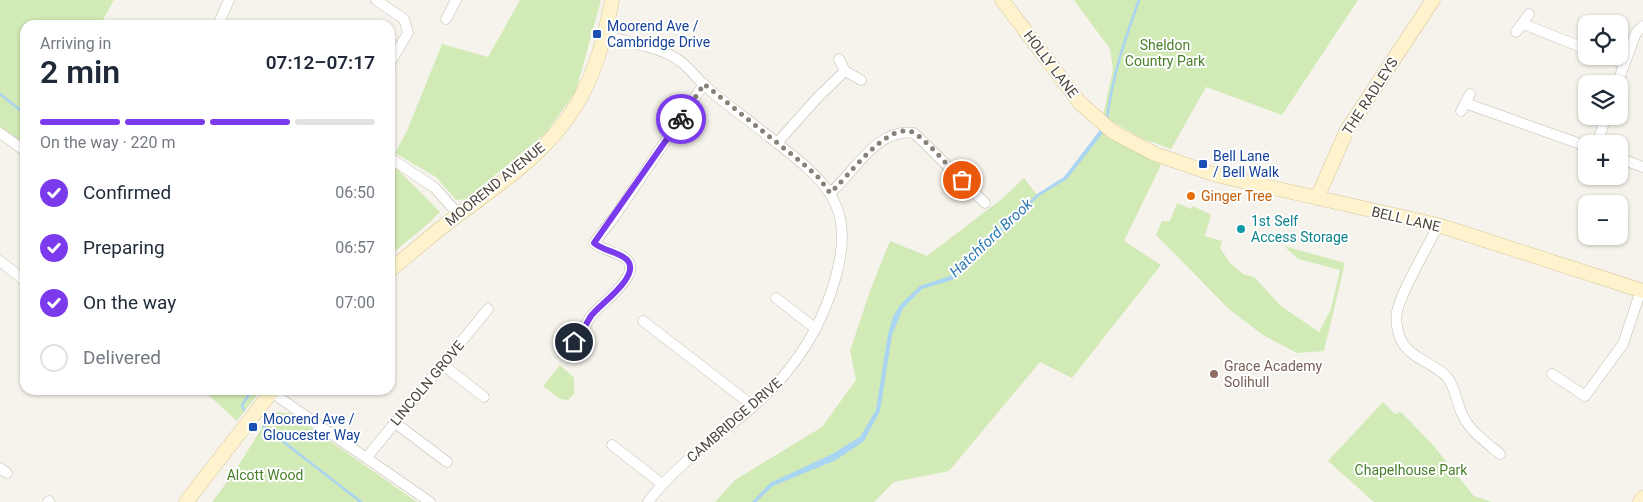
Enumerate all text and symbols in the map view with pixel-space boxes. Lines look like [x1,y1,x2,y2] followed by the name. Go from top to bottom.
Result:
[1578,15,1628,245] map controls
[1578,15,1628,65] button: locate
[607,18,710,50] place label: Moorend Ave / Cambridge Drive
[1021,27,1081,101] street label: HOLLY LANE
[591,28,603,40] marker: Moorend Ave / Cambridge Drive
[40,34,111,53] text: Arriving in
[1125,37,1206,69] park label: Sheldon Country Park
[266,51,375,74] text: 07:12–07:17
[40,53,120,91] text: 2 min
[1339,54,1401,138] street label: THE RADLEYS
[1578,75,1628,125] button: layers
[656,94,706,144] courier
[667,105,695,133] icon: bike
[40,133,176,152] text: On the way · 220 m
[1578,135,1628,185] button: +
[442,139,548,229] street label: MOOREND AVENUE
[1213,148,1280,180] place label: Bell Lane / Bell Walk
[1197,158,1209,170] marker: Bell Lane / Bell Walk
[941,159,983,201] pin
[948,166,976,194] icon: bag
[40,179,68,207] icon: check
[83,181,171,204] text: Confirmed
[335,183,375,202] text: 06:50
[1201,188,1272,204] place label: Ginger Tree
[1185,190,1197,202] marker: Ginger Tree
[946,195,1037,281] water label: Hatchford Brook
[1578,195,1628,245] button: −
[1370,203,1442,235] street label: BELL LANE
[1251,213,1348,245] place label: 1st Self Access Storage
[1235,223,1247,235] marker: 1st Self Access Storage
[40,234,68,262] icon: check
[83,236,165,259] text: Preparing
[335,238,375,257] text: 06:57
[40,289,68,317] icon: check
[83,291,176,314] text: On the way
[335,293,375,312] text: 07:00
[553,321,595,363] pin
[560,328,588,356] icon: home
[387,337,467,429] street label: LINCOLN GROVE
[83,346,161,369] text: Delivered
[1224,358,1323,390] place label: Grace Academy Solihull
[1208,368,1220,380] marker: Grace Academy Solihull
[683,374,785,465] street label: CAMBRIDGE DRIVE
[263,411,361,443] place label: Moorend Ave / Gloucester Way
[247,421,259,433] marker: Moorend Ave / Gloucester Way
[1355,462,1468,478] park label: Chapelhouse Park
[227,467,303,483] park label: Alcott Wood

